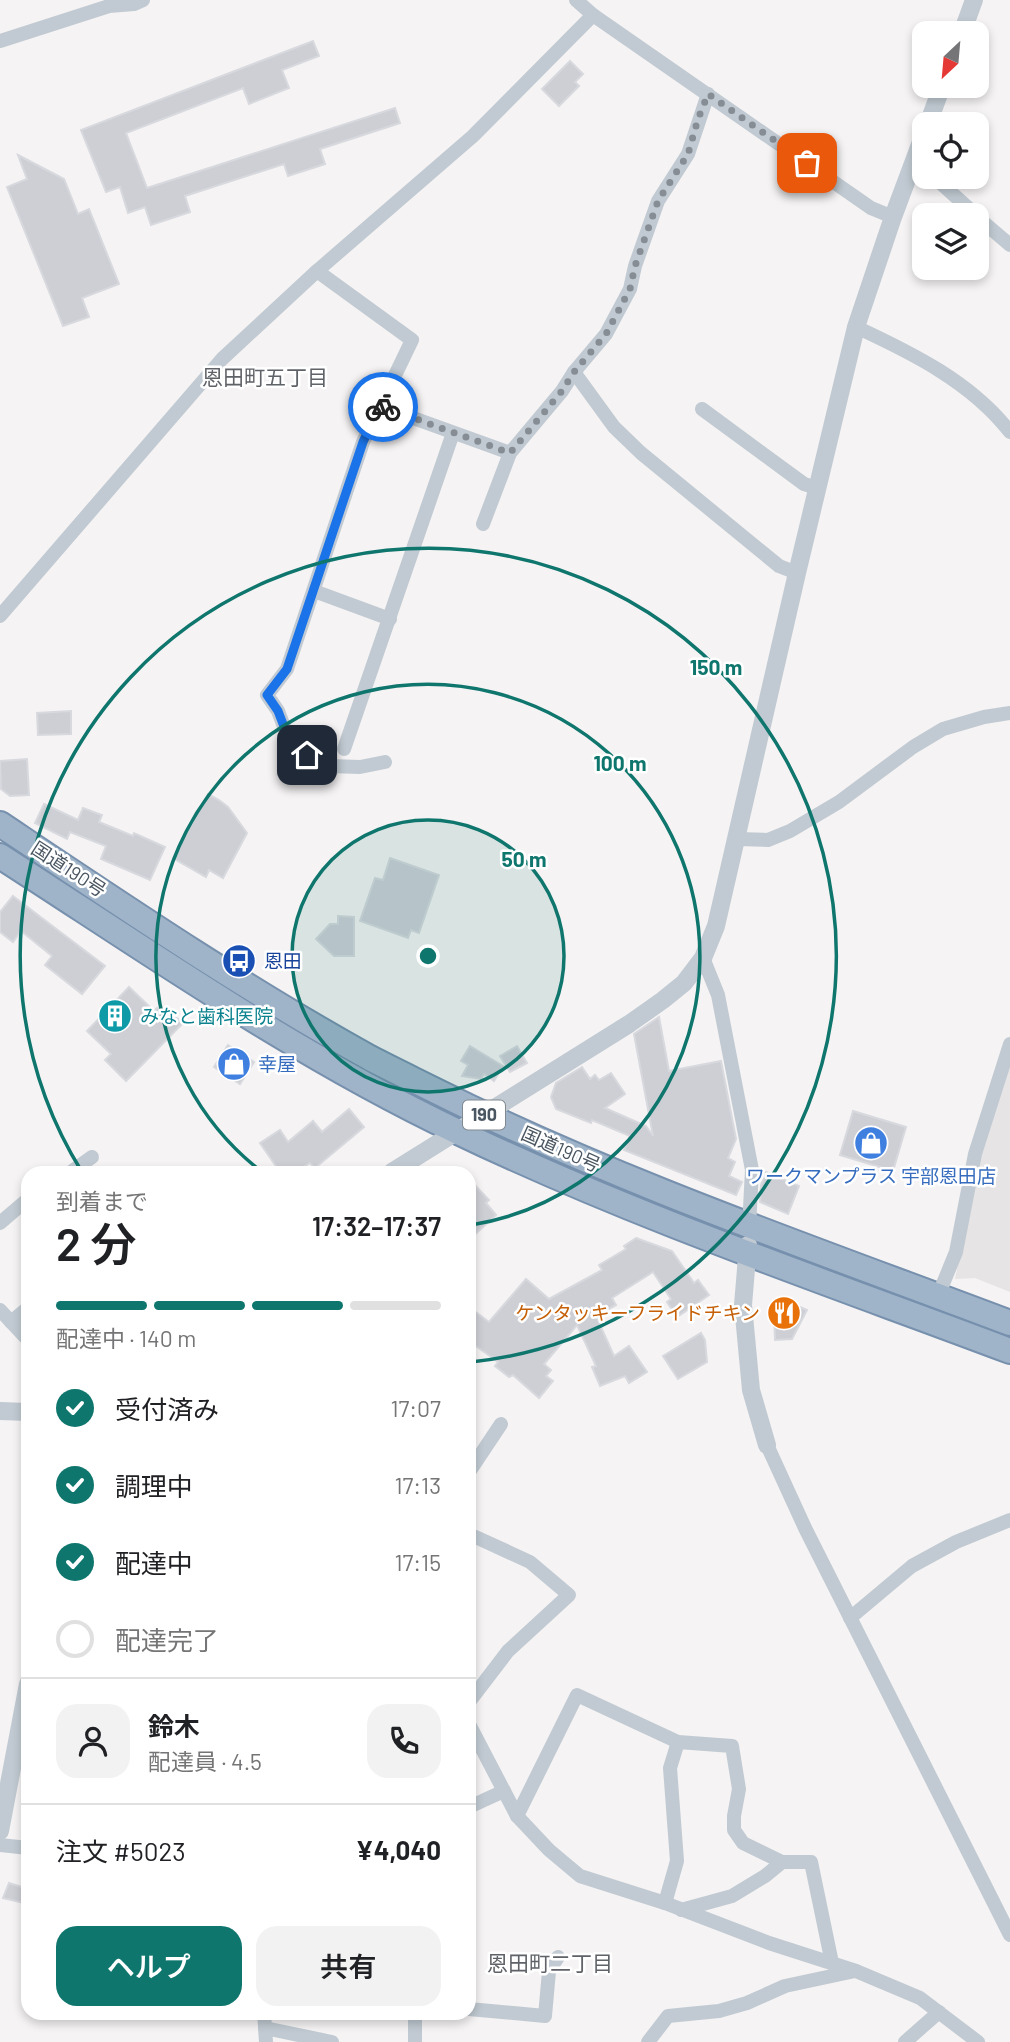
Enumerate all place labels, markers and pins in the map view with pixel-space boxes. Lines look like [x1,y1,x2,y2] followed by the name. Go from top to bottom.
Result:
[777,133,837,193] pin
[277,725,337,785] pin
[220,942,258,980] bus stop icon: 恩田
[416,944,440,968] centre of rings
[264,949,302,972] place label: 恩田
[96,997,134,1035] building icon: みなと歯科医院
[140,1004,273,1027] place label: みなと歯科医院
[215,1045,253,1083] shop icon: 幸屋
[258,1052,296,1075] place label: 幸屋
[852,1124,890,1162] shop icon: ワークマンプラス 宇部恩田店
[746,1164,996,1187] place label: ワークマンプラス 宇部恩田店
[765,1294,803,1332] restaurant icon: ケンタッキーフライドチキン
[515,1301,760,1324] place label: ケンタッキーフライドチキン

